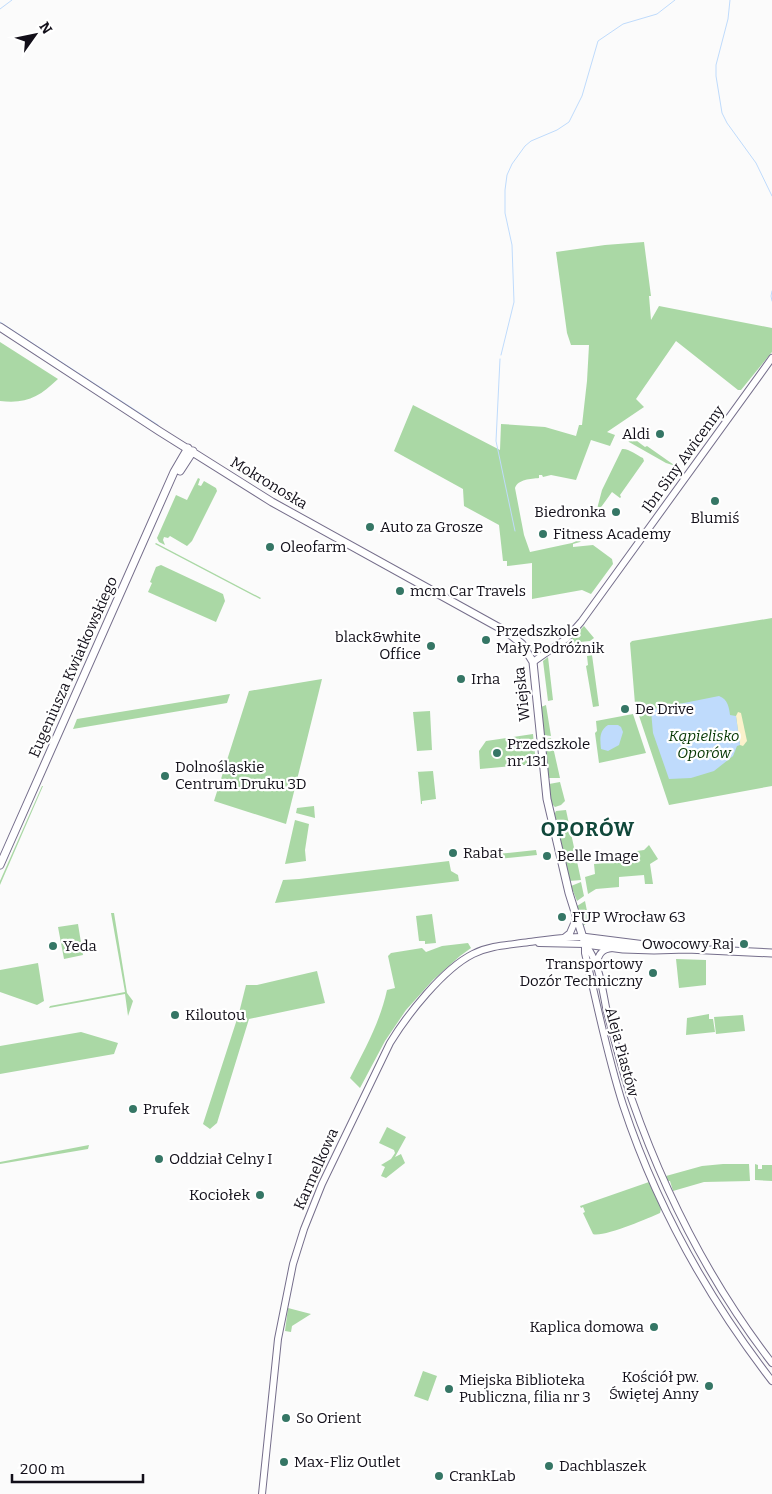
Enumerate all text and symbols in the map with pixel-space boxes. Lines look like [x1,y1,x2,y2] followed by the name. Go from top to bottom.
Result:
[10,10,60,60] north arrow
[35,19,56,38] text: N
[638,402,728,516] street label: Ibn Siny Awicenny
[622,425,651,443] place label: Aldi
[654,428,666,440] marker: Aldi
[227,453,311,513] street label: Mokronoska
[709,495,721,507] marker: Blumiś
[534,503,606,521] place label: Biedronka
[610,506,622,518] marker: Biedronka
[690,509,740,527] place label: Blumiś
[380,518,483,536] place label: Auto za Grosze
[364,521,376,533] marker: Auto za Grosze
[553,525,671,543] place label: Fitness Academy
[537,528,549,540] marker: Fitness Academy
[280,538,347,556] place label: Oleofarm
[264,541,276,553] marker: Oleofarm
[25,574,121,760] street label: Eugeniusza Kwiatkowskiego
[410,582,526,600] place label: mcm Car Travels
[394,585,406,597] marker: mcm Car Travels
[496,622,605,657] place label: Przedszkole Mały Podróżnik
[335,628,421,663] place label: black&white Office
[480,634,492,646] marker: Przedszkole Mały Podróżnik
[425,640,437,652] marker: black&white Office
[510,666,534,722] street label: Wiejska
[471,670,500,688] place label: Irha
[455,673,467,685] marker: Irha
[635,700,694,718] place label: De Drive
[619,703,631,715] marker: De Drive
[669,727,739,762] park label: Kąpielisko Oporów
[507,735,590,770] place label: Przedszkole nr 131
[491,747,503,759] marker: Przedszkole nr 131
[175,758,306,793] place label: Dolnośląskie Centrum Druku 3D
[159,770,171,782] marker: Dolnośląskie Centrum Druku 3D
[541,817,635,841] district label: OPORÓW
[463,844,504,862] place label: Rabat
[447,847,459,859] marker: Rabat
[557,847,639,865] place label: Belle Image
[541,850,553,862] marker: Belle Image
[572,908,686,926] place label: FUP Wrocław 63
[556,911,568,923] marker: FUP Wrocław 63
[642,935,734,953] place label: Owocowy Raj
[63,937,97,955] place label: Yeda
[738,938,750,950] marker: Owocowy Raj
[47,940,59,952] marker: Yeda
[519,955,643,990] place label: Transportowy Dozór Techniczny
[647,967,659,979] marker: Transportowy Dozór Techniczny
[601,1005,643,1100] street label: Aleja Piastów
[185,1006,245,1024] place label: Kiloutou
[169,1009,181,1021] marker: Kiloutou
[143,1100,190,1118] place label: Prufek
[127,1103,139,1115] marker: Prufek
[290,1125,342,1213] street label: Karmelkowa
[169,1150,273,1168] place label: Oddział Celny I
[153,1153,165,1165] marker: Oddział Celny I
[189,1186,250,1204] place label: Kociołek
[254,1189,266,1201] marker: Kociołek
[529,1318,644,1336] place label: Kaplica domowa
[648,1321,660,1333] marker: Kaplica domowa
[609,1368,699,1403] place label: Kościół pw. Świętej Anny
[459,1371,591,1406] place label: Miejska Biblioteka Publiczna, filia nr 3
[703,1380,715,1392] marker: Kościół pw. Świętej Anny
[443,1383,455,1395] marker: Miejska Biblioteka Publiczna, filia nr 3
[296,1409,362,1427] place label: So Orient
[280,1412,292,1424] marker: So Orient
[12,1452,144,1484] scale bar
[294,1453,401,1471] place label: Max-Fliz Outlet
[278,1456,290,1468] marker: Max-Fliz Outlet
[559,1457,647,1475] place label: Dachblaszek
[20,1460,65,1478] text: 200 m
[543,1460,555,1472] marker: Dachblaszek
[449,1467,516,1485] place label: CrankLab
[433,1470,445,1482] marker: CrankLab

